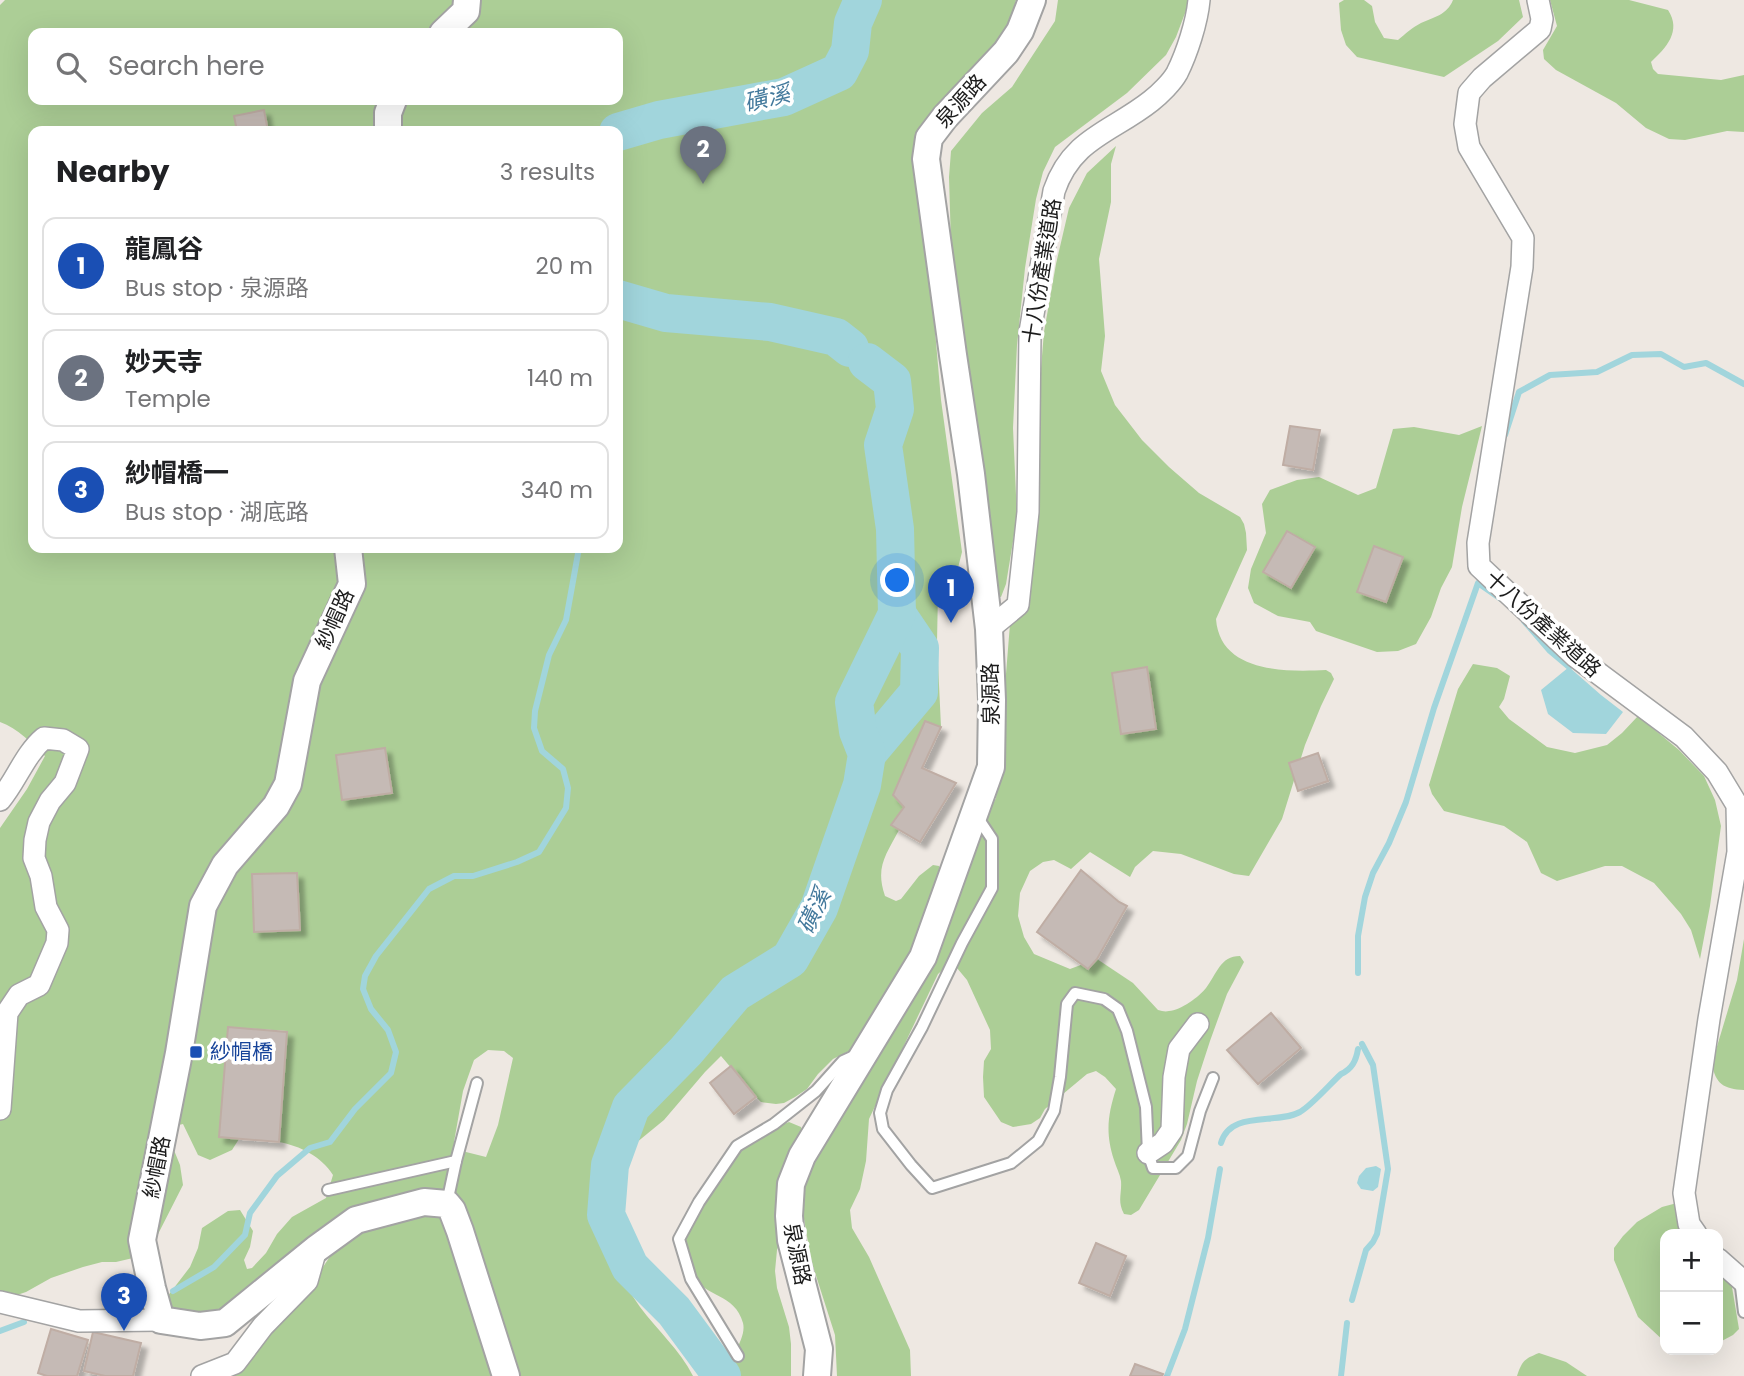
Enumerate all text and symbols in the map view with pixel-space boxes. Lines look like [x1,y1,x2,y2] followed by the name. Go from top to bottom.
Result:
[28,28,623,105] search box
[52,48,90,86] icon: search
[108,48,265,84] text: Search here
[929,68,992,134] street label: 泉源路
[741,76,796,119] water label: 磺溪
[680,126,726,184] pin: 2
[56,150,170,193] text: Nearby
[500,156,595,188] text: 3 results
[1016,196,1067,346] street label: 十八份產業道路
[125,231,203,267] text: 龍鳳谷
[77,250,85,282] text: 1
[535,250,593,282] text: 20 m
[125,272,309,304] text: Bus stop · 泉源路
[125,344,203,380] text: 妙天寺
[74,362,88,394] text: 2
[527,362,593,394] text: 140 m
[125,383,211,415] text: Temple
[125,455,229,491] text: 紗帽橋一
[74,474,88,506] text: 3
[521,474,593,506] text: 340 m
[125,496,309,528] text: Bus stop · 湖底路
[880,563,914,597] your location
[1479,564,1608,684] street label: 十八份產業道路
[928,565,974,623] pin: 1
[308,584,361,653] street label: 紗帽路
[975,662,1006,726] street label: 泉源路
[790,881,839,939] water label: 磺溪
[210,1037,273,1066] place label: 紗帽橋
[188,1044,204,1060] marker: 紗帽橋
[136,1133,177,1201] street label: 紗帽路
[777,1220,818,1288] street label: 泉源路
[1660,1229,1723,1355] map controls
[1660,1229,1723,1292] button: +
[101,1273,147,1331] pin: 3
[1660,1292,1723,1355] button: −

